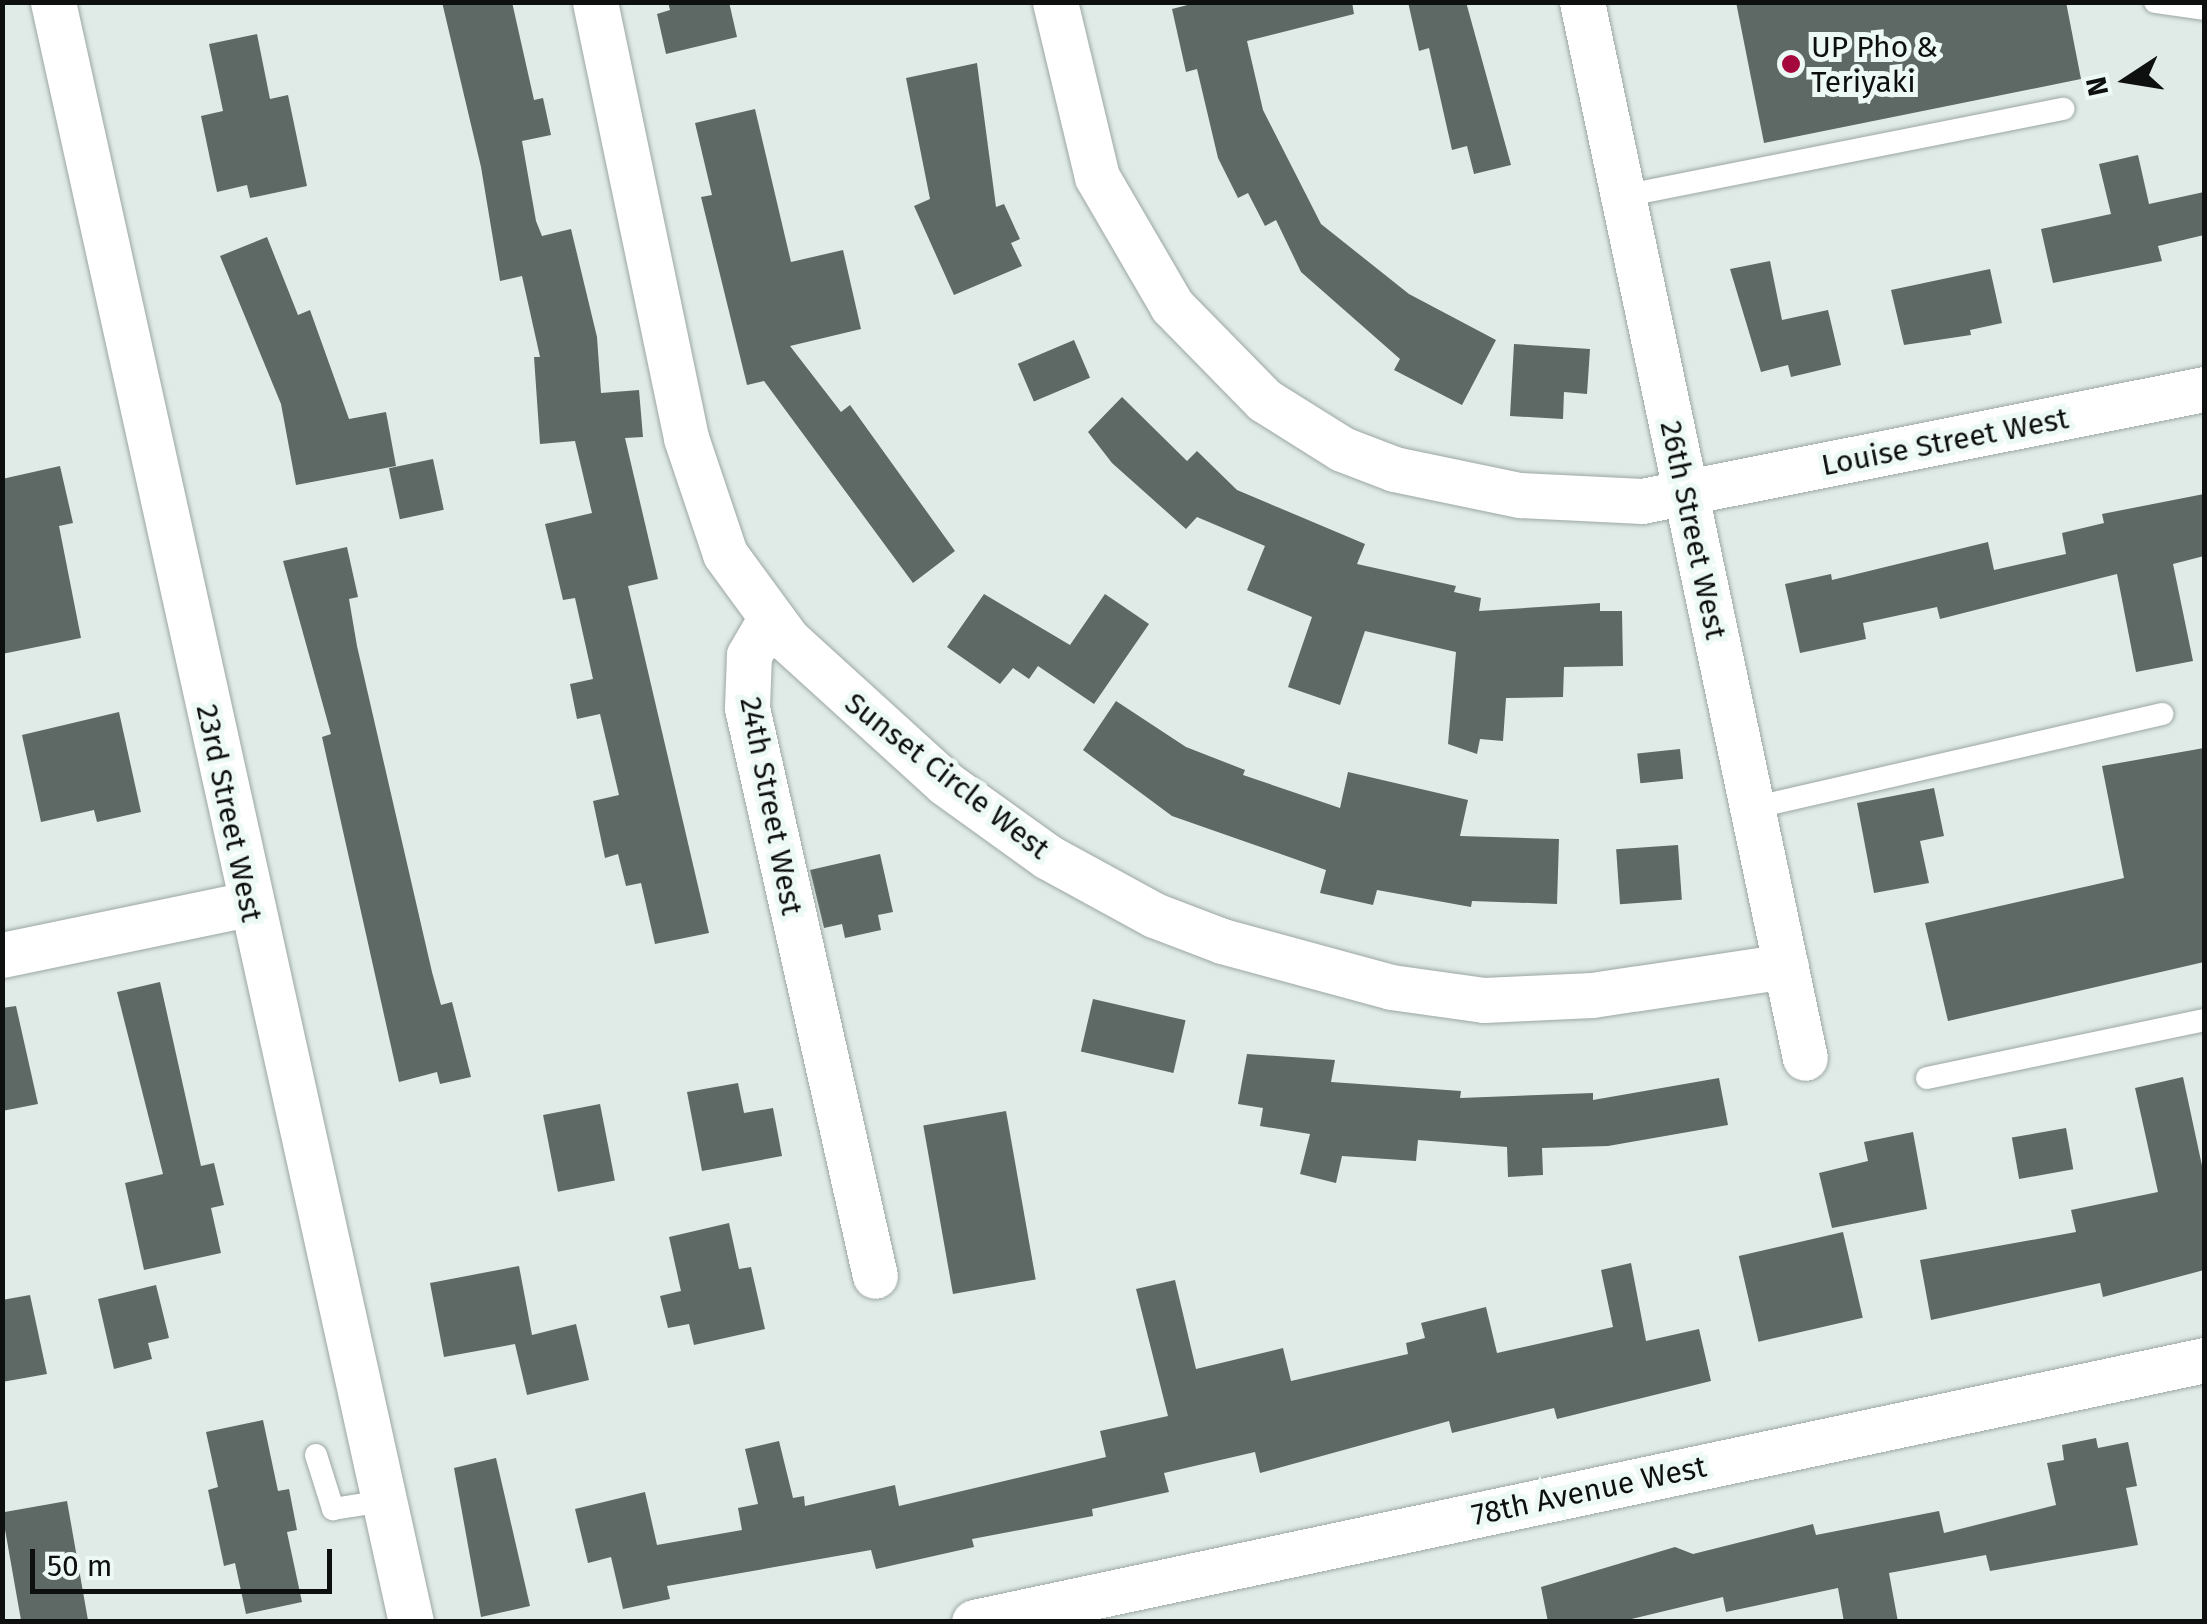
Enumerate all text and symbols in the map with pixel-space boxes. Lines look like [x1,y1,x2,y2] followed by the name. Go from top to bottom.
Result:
[1811,29,1938,100] place label: UP Pho & Teriyaki
[2077,30,2177,130] north arrow
[1780,53,1802,75] marker: UP Pho & Teriyaki
[2079,74,2115,99] text: N
[1818,400,2072,484] street label: Louise Street West
[1652,418,1734,642] street label: 26th Street West
[838,685,1056,867] street label: Sunset Circle West
[732,694,810,918] street label: 24th Street West
[188,701,270,925] street label: 23rd Street West
[1468,1449,1710,1533] street label: 78th Avenue West
[35,1529,338,1591] scale bar
[47,1548,112,1584] text: 50 m

